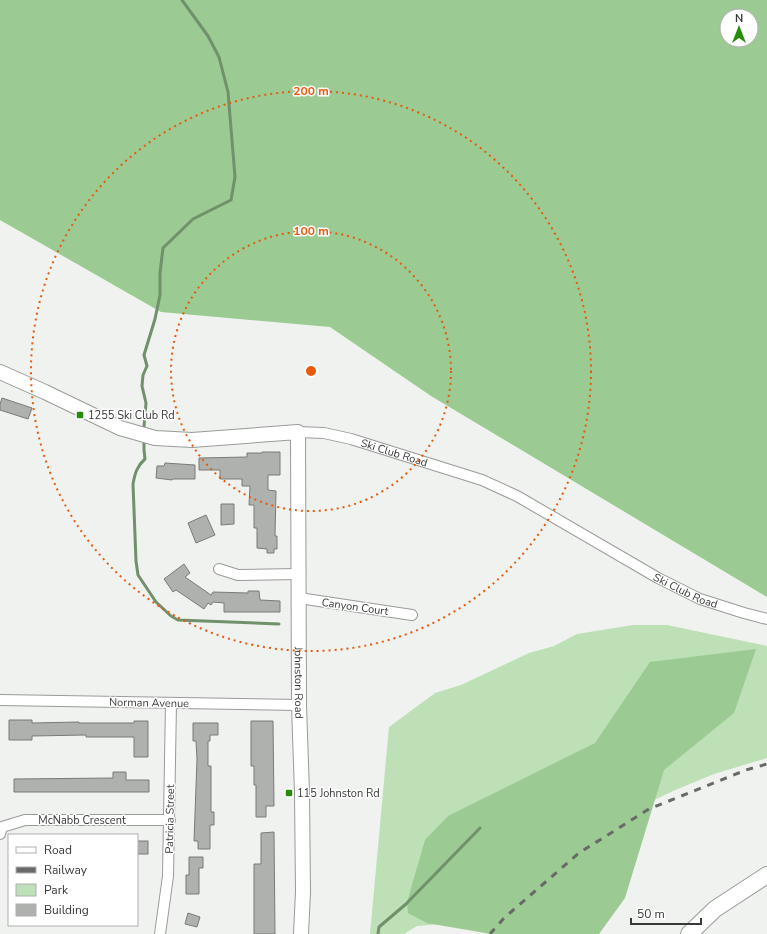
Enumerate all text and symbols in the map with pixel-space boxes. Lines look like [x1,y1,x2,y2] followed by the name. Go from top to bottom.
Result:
[719,8,759,48] north arrow
[735,11,743,26] text: N
[293,83,329,99] text: 200 m
[293,223,329,239] text: 100 m
[304,364,318,378] centre of rings
[88,408,175,423] place label: 1255 Ski Club Rd
[75,410,85,420] marker: 1255 Ski Club Rd
[359,435,430,470] street label: Ski Club Road
[651,569,720,612] street label: Ski Club Road
[321,595,390,619] street label: Canyon Court
[291,646,307,719] street label: Johnston Road
[109,695,189,711] street label: Norman Avenue
[162,784,178,854] street label: Patricia Street
[297,786,380,801] place label: 115 Johnston Rd
[284,788,294,798] marker: 115 Johnston Rd
[38,813,126,828] street label: McNabb Crescent
[8,834,138,926] legend
[44,842,72,858] text: Road
[44,862,88,878] text: Railway
[44,882,69,898] text: Park
[631,900,701,926] scale bar
[44,902,89,918] text: Building
[637,906,665,922] text: 50 m

